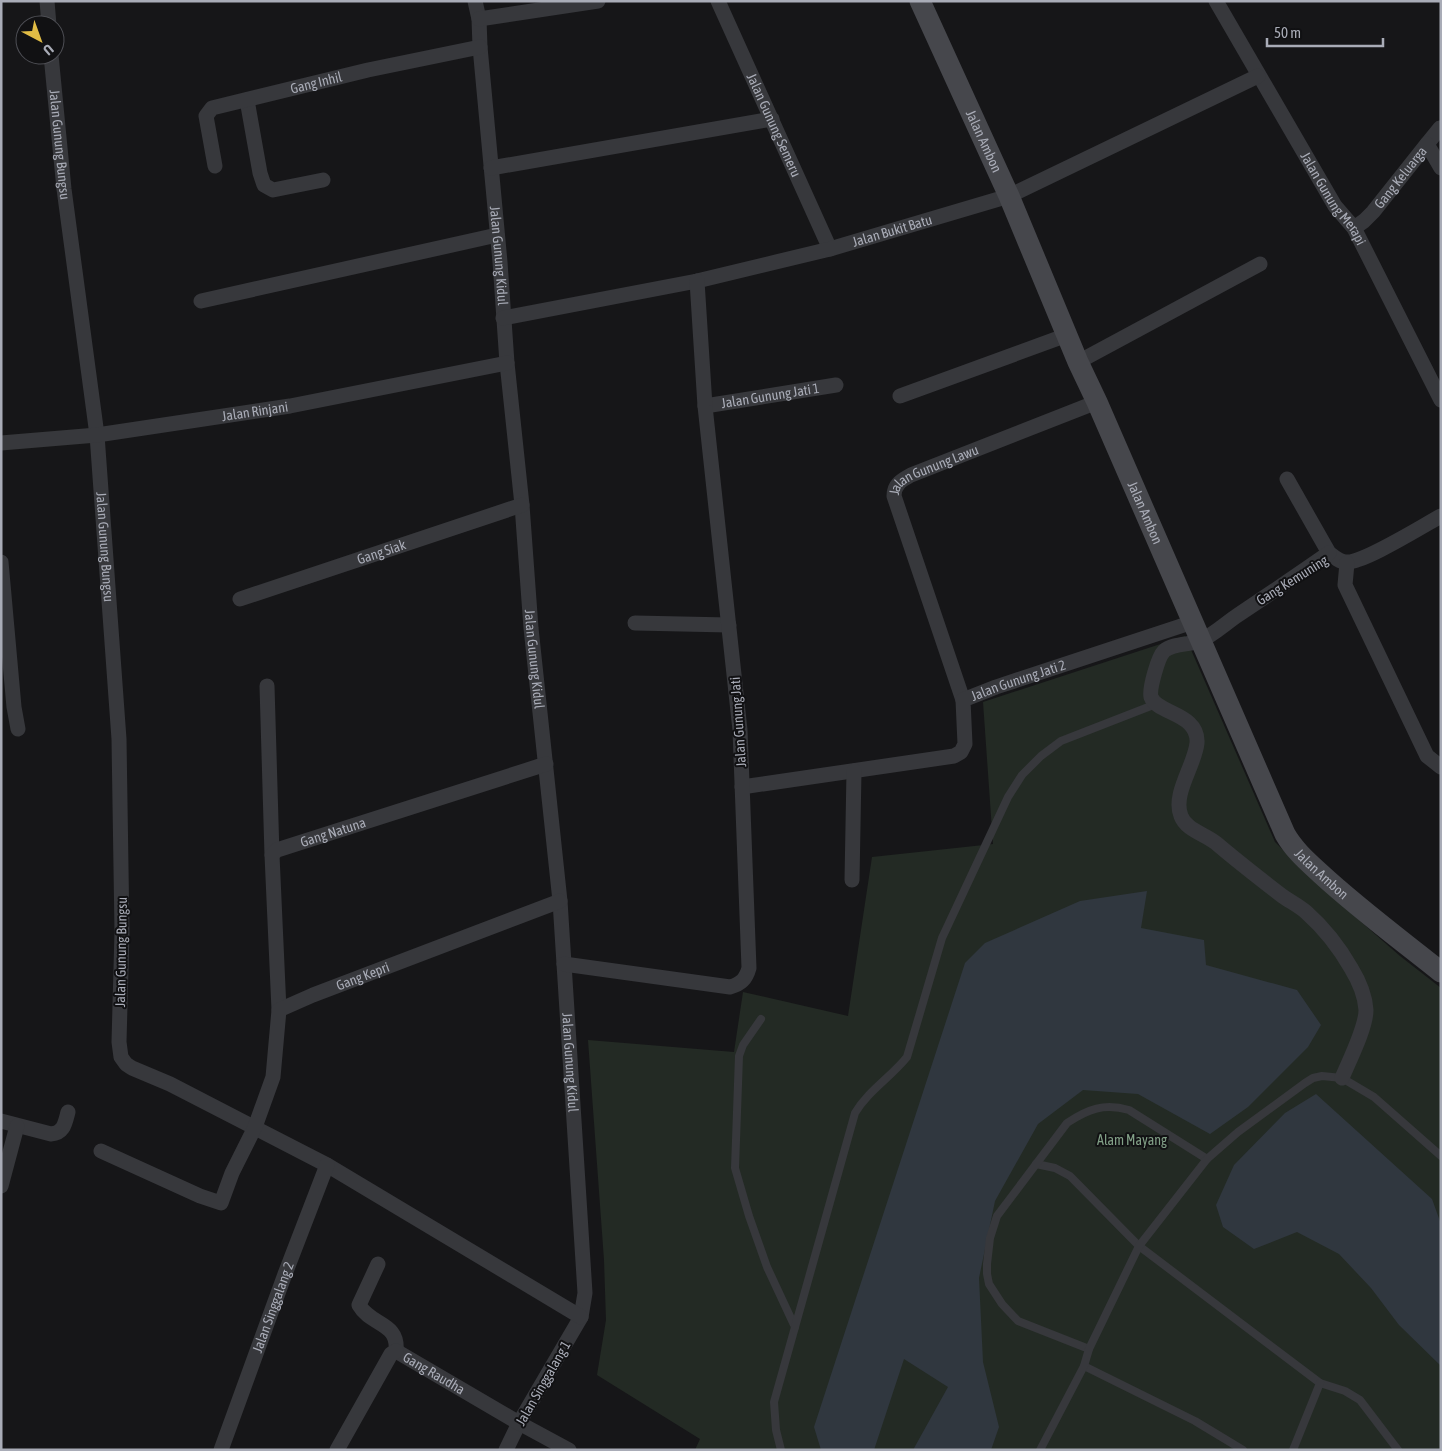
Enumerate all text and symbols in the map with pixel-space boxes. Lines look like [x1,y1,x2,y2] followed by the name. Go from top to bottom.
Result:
[15,15,65,65] north arrow
[1267,15,1383,47] scale bar
[1274,24,1301,41] text: 50 m
[40,41,57,59] text: U
[289,69,344,97] street label: Gang Inhil
[744,71,804,179] street label: Jalan Gunung Semeru
[46,89,73,201] street label: Jalan Gunung Bungsu
[963,107,1005,175] street label: Jalan Ambon
[1371,143,1430,212] street label: Gang Keluarga
[1297,149,1369,248] street label: Jalan Gunung Merapi
[487,205,511,306] street label: Jalan Gunung Kidul
[850,211,934,250] street label: Jalan Bukit Batu
[720,380,820,411] street label: Jalan Gunung Jati 1
[221,398,289,424] street label: Jalan Rinjani
[886,441,981,496] street label: Jalan Gunung Lawu
[1124,479,1166,546] street label: Jalan Ambon
[93,491,117,603] street label: Jalan Gunung Bungsu
[355,536,408,567] street label: Gang Siak
[1253,552,1331,608] street label: Gang Kemuning
[522,609,548,710] street label: Jalan Gunung Kidul
[969,657,1068,704] street label: Jalan Gunung Jati 2
[727,676,749,768] street label: Jalan Gunung Jati
[298,814,368,850] street label: Gang Natuna
[1291,846,1352,903] street label: Jalan Ambon
[112,897,130,1007] street label: Jalan Gunung Bungsu
[334,959,392,993] street label: Gang Kepri
[559,1012,581,1113] street label: Jalan Gunung Kidul
[1097,1132,1167,1148] park label: Alam Mayang
[249,1259,297,1355] street label: Jalan Singgalang 2
[512,1338,574,1428] street label: Jalan Singgalang 1
[400,1349,468,1398] street label: Gang Raudha

